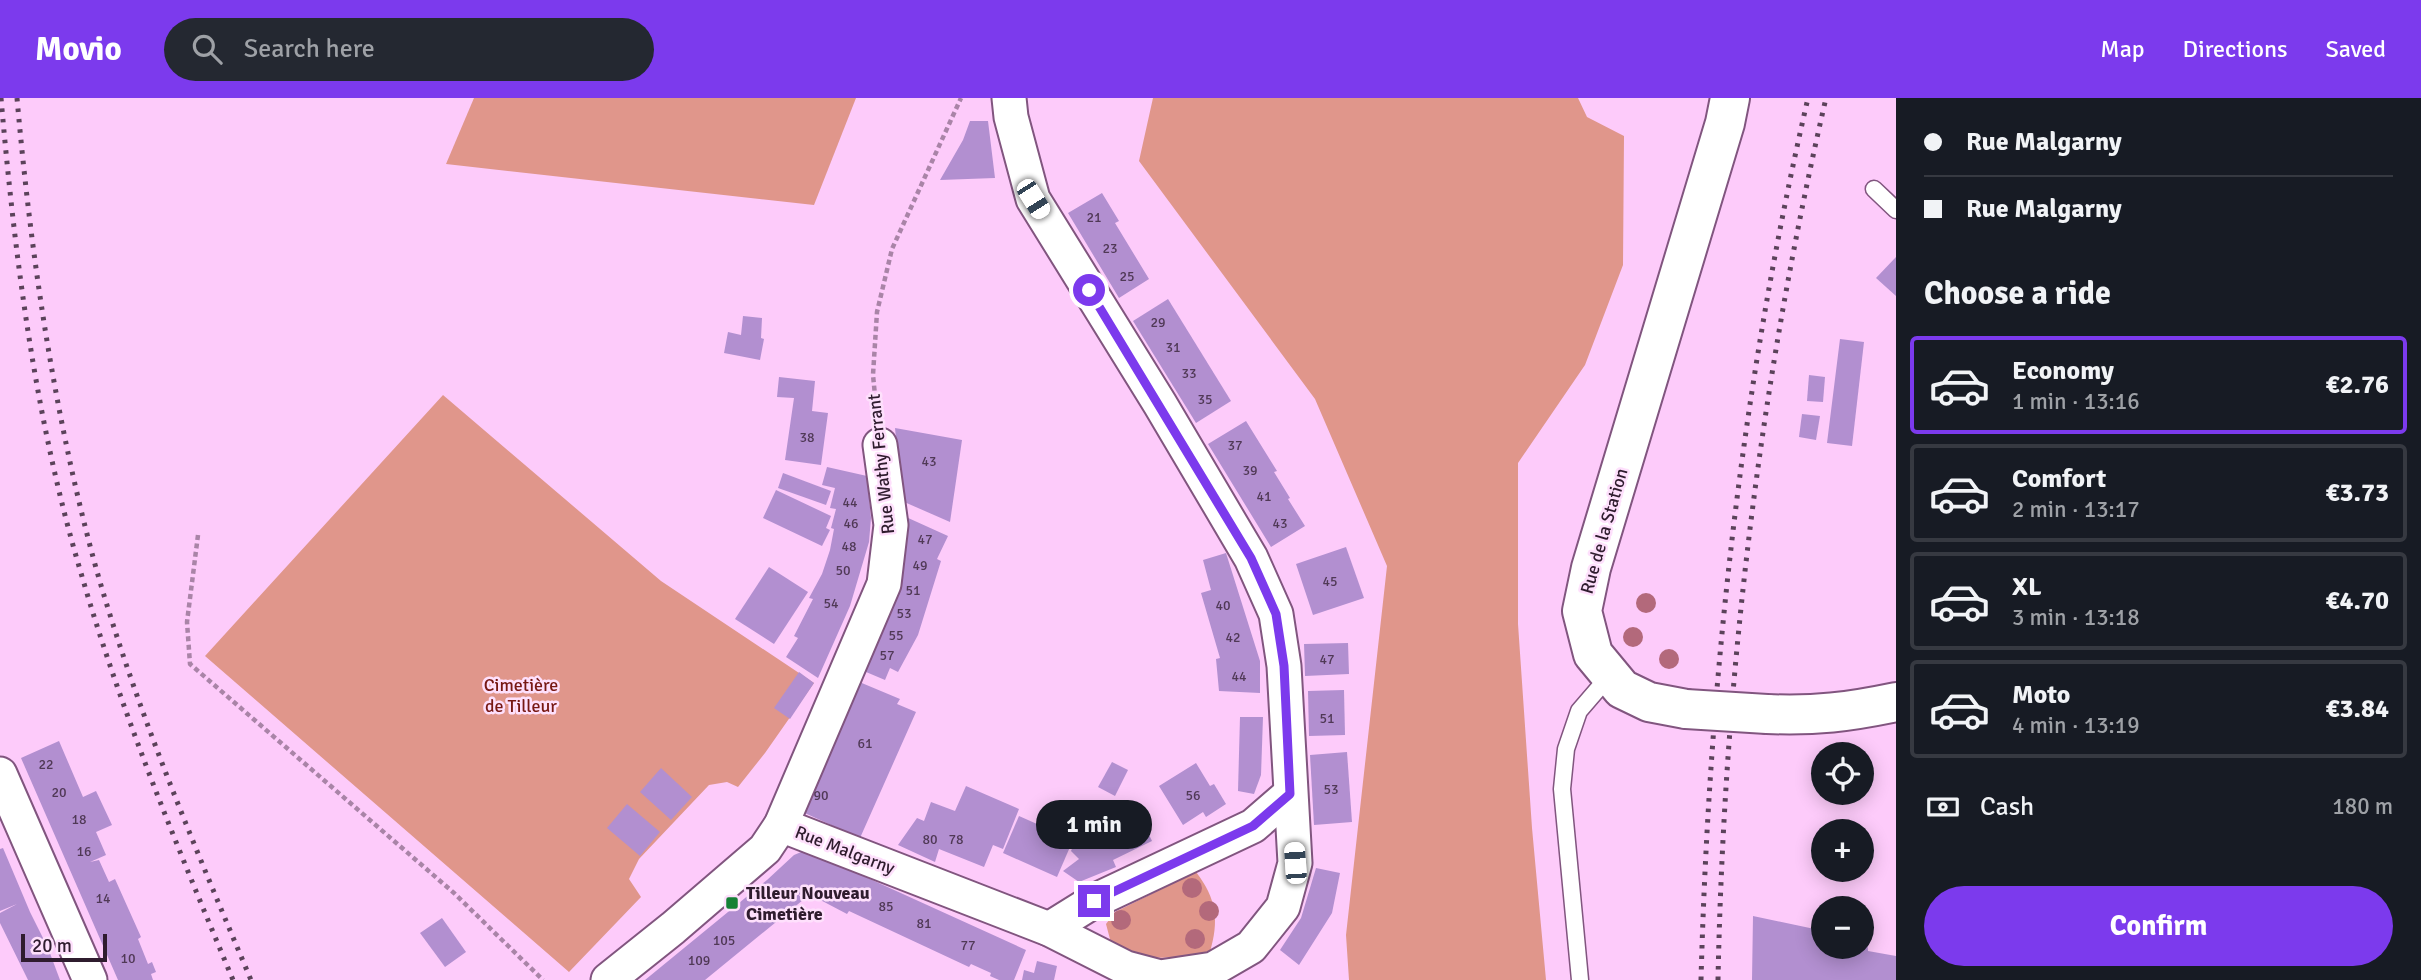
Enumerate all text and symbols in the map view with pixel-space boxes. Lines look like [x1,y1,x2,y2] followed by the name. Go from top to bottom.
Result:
[164,18,654,81] search box
[35,29,122,70] text: Movio
[188,30,226,68] icon: search
[244,33,375,65] text: Search here
[2100,34,2145,64] text: Map
[2183,34,2288,64] text: Directions
[2326,34,2386,64] text: Saved
[1966,126,2122,158] text: Rue Malgarny
[1013,176,1054,222] car
[1966,193,2122,225] text: Rue Malgarny
[1086,209,1102,226] house number: 21
[1102,240,1118,257] house number: 23
[1119,268,1135,285] house number: 25
[1073,274,1105,306] route start
[1924,274,2111,313] text: Choose a ride
[1150,314,1166,331] house number: 29
[1165,339,1181,356] house number: 31
[1928,354,1991,417] icon: car
[2012,355,2114,387] text: Economy
[1181,365,1197,382] house number: 33
[2325,369,2389,401] text: €2.76
[2012,387,2140,416] text: 1 min · 13:16
[1197,391,1213,408] house number: 35
[863,393,899,535] street label: Rue Wathy Ferrant
[799,429,815,446] house number: 38
[1227,437,1243,454] house number: 37
[921,453,937,470] house number: 43
[1242,462,1258,479] house number: 39
[1928,462,1991,525] icon: car
[2012,463,2106,495] text: Comfort
[1576,466,1632,596] street label: Rue de la Station
[2325,477,2389,509] text: €3.73
[1256,488,1272,505] house number: 41
[842,494,858,511] house number: 44
[2012,495,2140,524] text: 2 min · 13:17
[843,515,859,532] house number: 46
[1272,515,1288,532] house number: 43
[917,531,933,548] house number: 47
[841,538,857,555] house number: 48
[912,557,928,574] house number: 49
[835,562,851,579] house number: 50
[1928,570,1991,633] icon: car
[2012,571,2042,603] text: XL
[1322,573,1338,590] house number: 45
[905,582,921,599] house number: 51
[2325,585,2389,617] text: €4.70
[823,595,839,612] house number: 54
[1215,597,1231,614] house number: 40
[2012,603,2140,632] text: 3 min · 13:18
[896,605,912,622] house number: 53
[888,627,904,644] house number: 55
[1225,629,1241,646] house number: 42
[879,647,895,664] house number: 57
[1319,651,1335,668] house number: 47
[1231,668,1247,685] house number: 44
[484,674,558,717] park label: Cimetière de Tilleur
[1928,678,1991,741] icon: car
[2012,679,2070,711] text: Moto
[2325,693,2389,725] text: €3.84
[1319,710,1335,727] house number: 51
[2012,711,2140,740] text: 4 min · 13:19
[857,735,873,752] house number: 61
[1811,742,1874,959] map controls
[1811,742,1874,805] button: locate
[38,756,54,773] house number: 22
[1323,781,1339,798] house number: 53
[51,784,67,801] house number: 20
[813,787,829,804] house number: 90
[1185,787,1201,804] house number: 56
[1924,788,1962,826] icon: cash
[1980,791,2034,823] text: Cash
[2332,792,2393,821] text: 180 m
[1036,800,1152,848] callout: 1 min
[1066,810,1122,839] text: 1 min
[71,811,87,828] house number: 18
[1811,819,1874,882] button: +
[792,821,899,879] street label: Rue Malgarny
[922,831,938,848] house number: 80
[948,831,964,848] house number: 78
[1284,841,1307,885] car
[76,843,92,860] house number: 16
[746,882,870,925] place label: Tilleur Nouveau Cimetière
[1078,885,1110,917] route end
[1924,886,2393,966] button: Confirm
[95,890,111,907] house number: 14
[724,895,740,911] marker: Tilleur Nouveau Cimetière
[1811,896,1874,959] button: −
[878,898,894,915] house number: 85
[916,915,932,932] house number: 81
[21,931,107,963] scale bar
[713,932,735,949] house number: 105
[32,934,72,958] text: 20 m
[960,937,976,954] house number: 77
[120,950,136,967] house number: 10
[688,952,710,969] house number: 109

